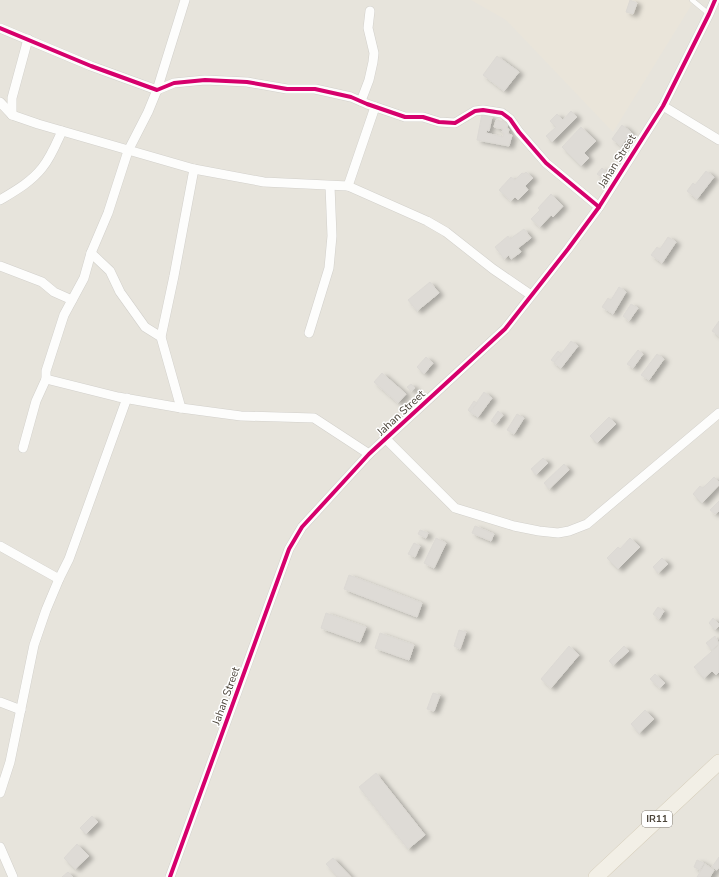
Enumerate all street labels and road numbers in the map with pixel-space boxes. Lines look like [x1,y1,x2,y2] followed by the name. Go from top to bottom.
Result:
[594,131,639,192] street label: Jahan Street
[373,387,428,440] street label: Jahan Street
[208,665,243,728] street label: Jahan Street
[642,811,672,827] road number: IR11

